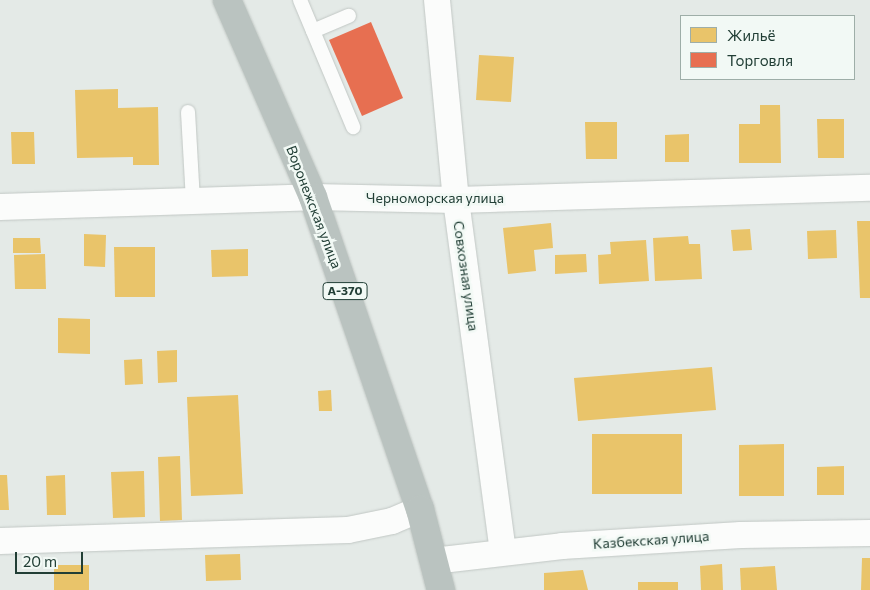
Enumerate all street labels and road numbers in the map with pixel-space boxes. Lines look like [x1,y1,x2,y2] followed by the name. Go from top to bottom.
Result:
[283,143,345,271] street label: Воронежская улица
[366,190,504,206] street label: Черноморская улица
[450,220,482,332] street label: Совхозная улица
[322,282,368,300] road number: А-370
[592,528,710,552] street label: Казбекская улица

